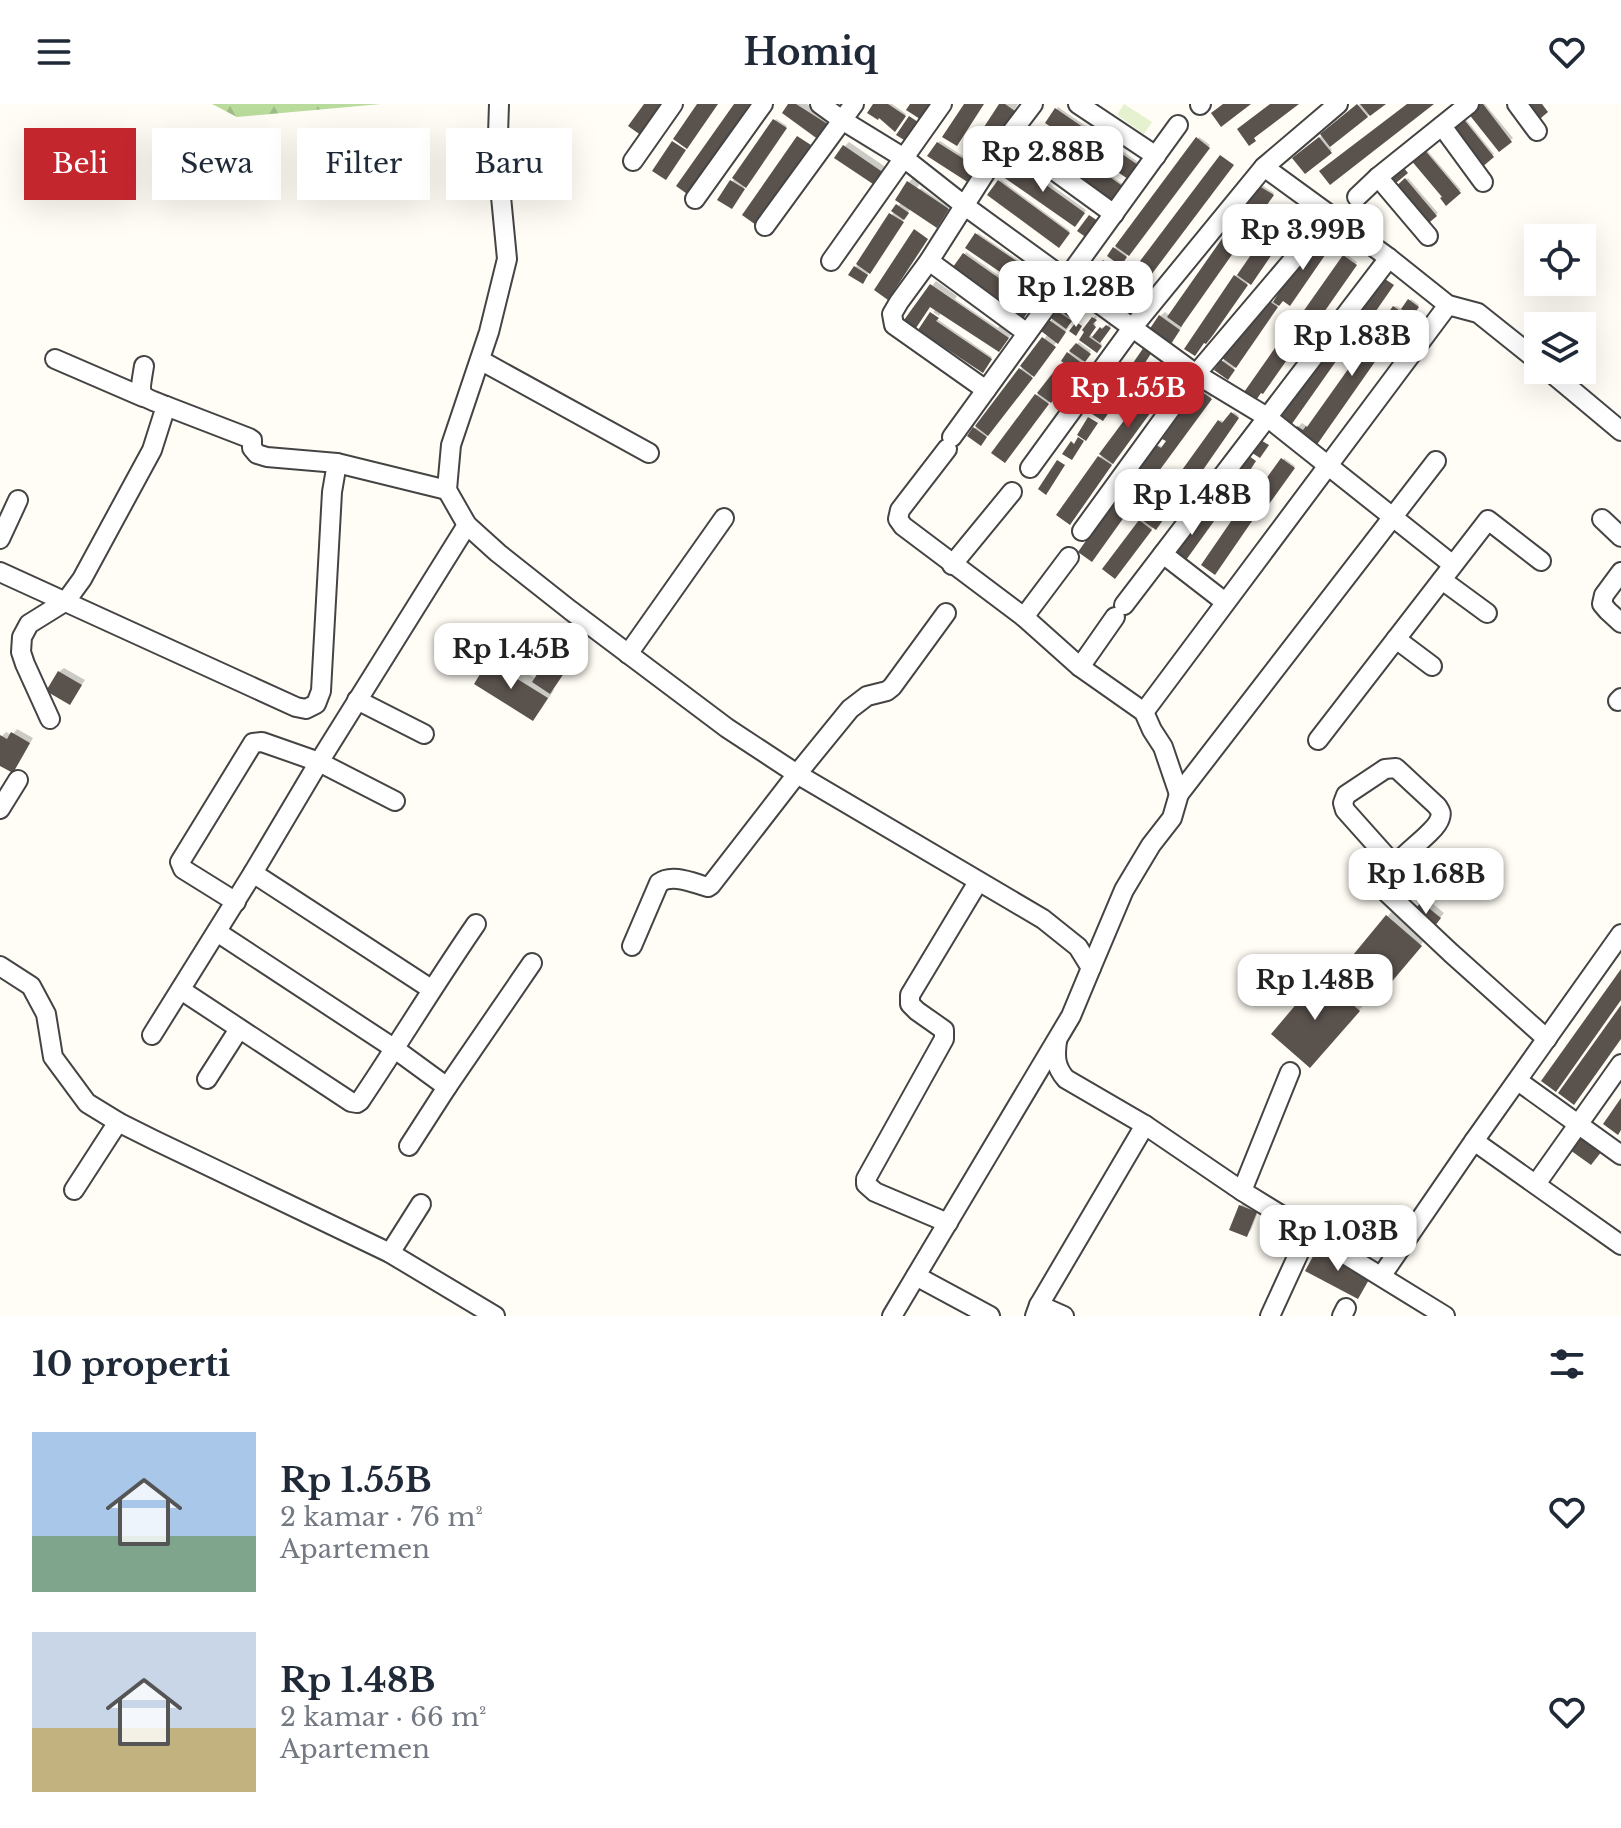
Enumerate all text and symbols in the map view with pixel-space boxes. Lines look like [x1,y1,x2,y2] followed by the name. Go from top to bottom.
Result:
[32,30,76,74] icon: menu
[743,30,878,75] text: Homiq
[1545,30,1589,74] icon: heart
[960,126,1126,194] pin: Rp 2.88B
[24,128,136,200] chip: Beli
[152,128,281,200] chip: Sewa
[297,128,430,200] chip: Filter
[446,128,572,200] chip: Baru
[981,136,1105,168] text: Rp 2.88B
[1220,204,1386,272] pin: Rp 3.99B
[1240,214,1366,246] text: Rp 3.99B
[1524,224,1596,384] map controls
[1524,224,1596,296] button: locate
[993,261,1159,329] pin: Rp 1.28B
[1017,271,1135,303] text: Rp 1.28B
[1269,310,1435,378] pin: Rp 1.83B
[1524,312,1596,384] button: layers
[1293,320,1411,352] text: Rp 1.83B
[1045,362,1211,430] pin: Rp 1.55B
[1070,372,1186,404] text: Rp 1.55B
[1109,469,1275,537] pin: Rp 1.48B
[1133,479,1251,511] text: Rp 1.48B
[428,623,594,691] pin: Rp 1.45B
[452,633,570,665] text: Rp 1.45B
[1343,848,1509,916] pin: Rp 1.68B
[1367,858,1485,890] text: Rp 1.68B
[1232,954,1398,1022] pin: Rp 1.48B
[1256,964,1374,996] text: Rp 1.48B
[1255,1205,1421,1273] pin: Rp 1.03B
[1278,1215,1398,1247] text: Rp 1.03B
[1545,1342,1589,1386] icon: filters
[32,1343,230,1385] text: 10 properti
[280,1459,432,1501] text: Rp 1.55B
[96,1464,192,1560] icon: home
[1545,1490,1589,1534] icon: heart
[280,1501,483,1533] text: 2 kamar · 76 m²
[280,1533,430,1565] text: Apartemen
[280,1659,435,1701] text: Rp 1.48B
[96,1664,192,1760] icon: home
[1545,1690,1589,1734] icon: heart
[280,1701,486,1733] text: 2 kamar · 66 m²
[280,1733,430,1765] text: Apartemen

